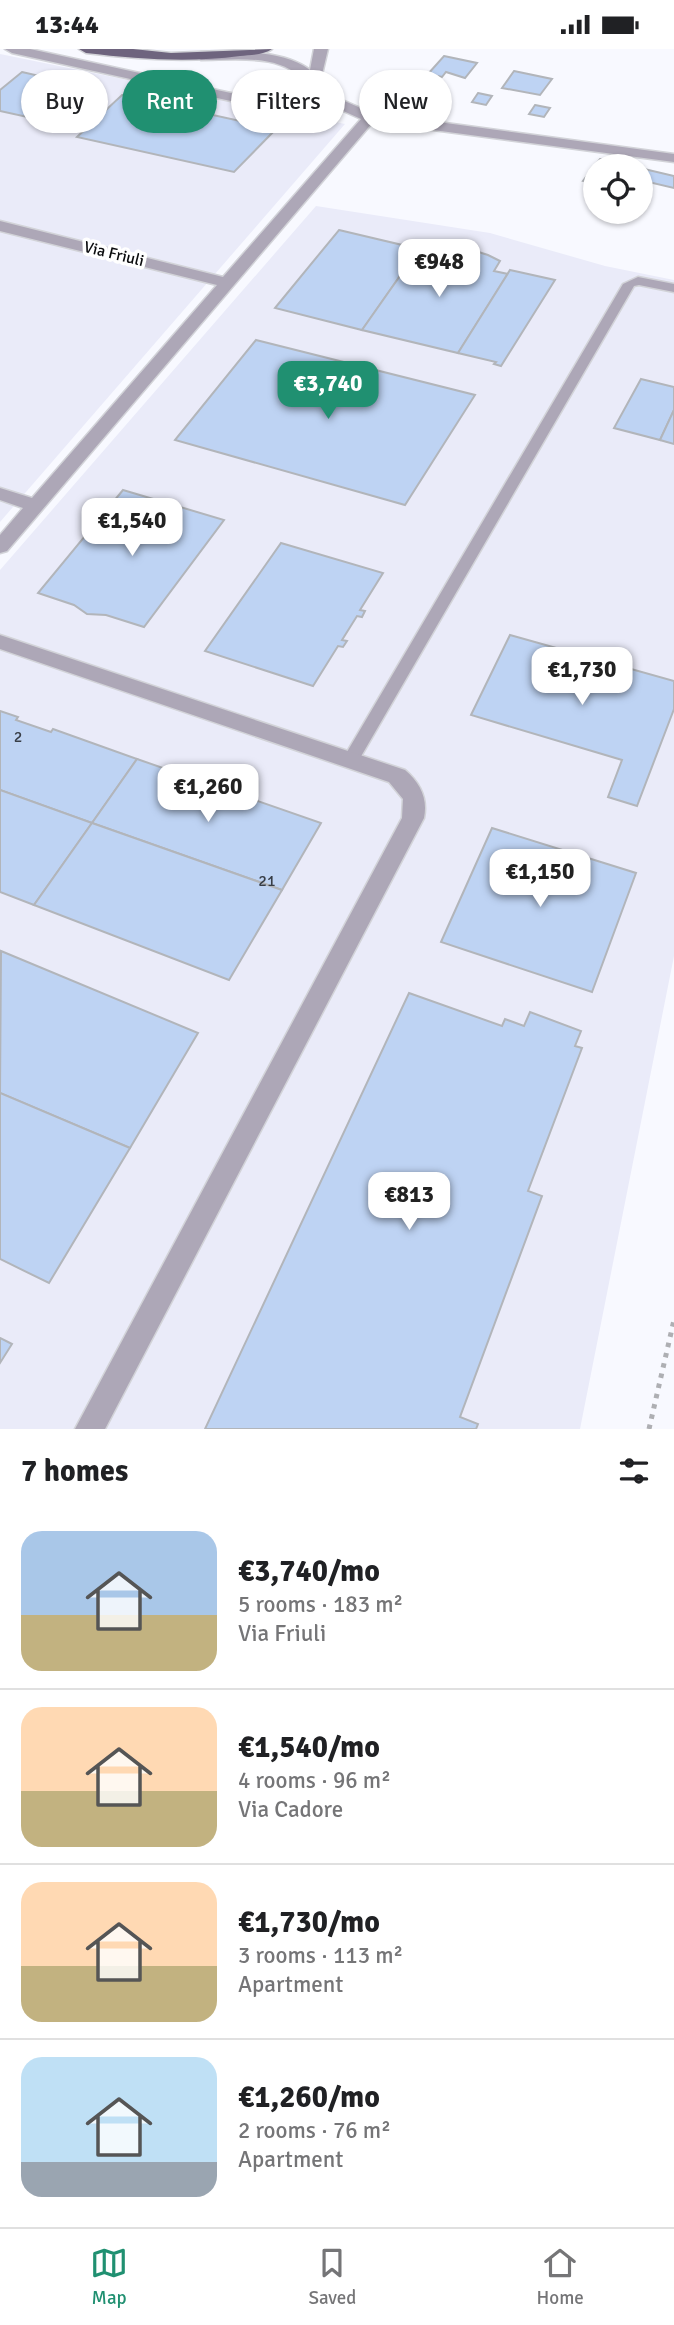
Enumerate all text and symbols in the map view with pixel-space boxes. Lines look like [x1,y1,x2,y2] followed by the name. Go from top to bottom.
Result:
[35,9,99,41] text: 13:44
[21,70,108,133] chip: Buy
[122,70,217,133] chip: Rent
[231,70,345,133] chip: Filters
[359,70,452,133] chip: New
[583,154,653,224] map controls
[583,154,653,224] button: locate
[82,237,146,271] street label: Via Friuli
[398,239,480,299] pin: €948
[414,247,464,276] text: €948
[271,361,385,421] pin: €3,740
[294,369,362,398] text: €3,740
[75,498,189,558] pin: €1,540
[98,506,166,535] text: €1,540
[525,647,639,707] pin: €1,730
[548,655,616,684] text: €1,730
[14,727,22,747] house number: 2
[151,765,265,824] pin: €1,260
[174,772,242,801] text: €1,260
[483,849,597,909] pin: €1,150
[506,857,574,886] text: €1,150
[258,871,276,891] house number: 21
[368,1173,450,1232] pin: €813
[384,1180,434,1209] text: €813
[615,1452,653,1490] icon: filters
[21,1453,128,1490] text: 7 homes
[238,1553,380,1590] text: €3,740/mo
[77,1559,161,1643] icon: home
[238,1590,403,1619] text: 5 rooms · 183 m²
[238,1619,326,1648] text: Via Friuli
[238,1729,380,1766] text: €1,540/mo
[77,1735,161,1819] icon: home
[238,1766,391,1795] text: 4 rooms · 96 m²
[238,1795,343,1824] text: Via Cadore
[238,1904,380,1941] text: €1,730/mo
[77,1910,161,1994] icon: home
[238,1941,403,1970] text: 3 rooms · 113 m²
[238,1970,343,1999] text: Apartment
[238,2079,380,2116] text: €1,260/mo
[77,2085,161,2169] icon: home
[238,2116,391,2145] text: 2 rooms · 76 m²
[238,2145,343,2174] text: Apartment
[90,2244,128,2310] tab: Map
[308,2244,356,2310] tab: Saved
[537,2244,584,2310] tab: Home

